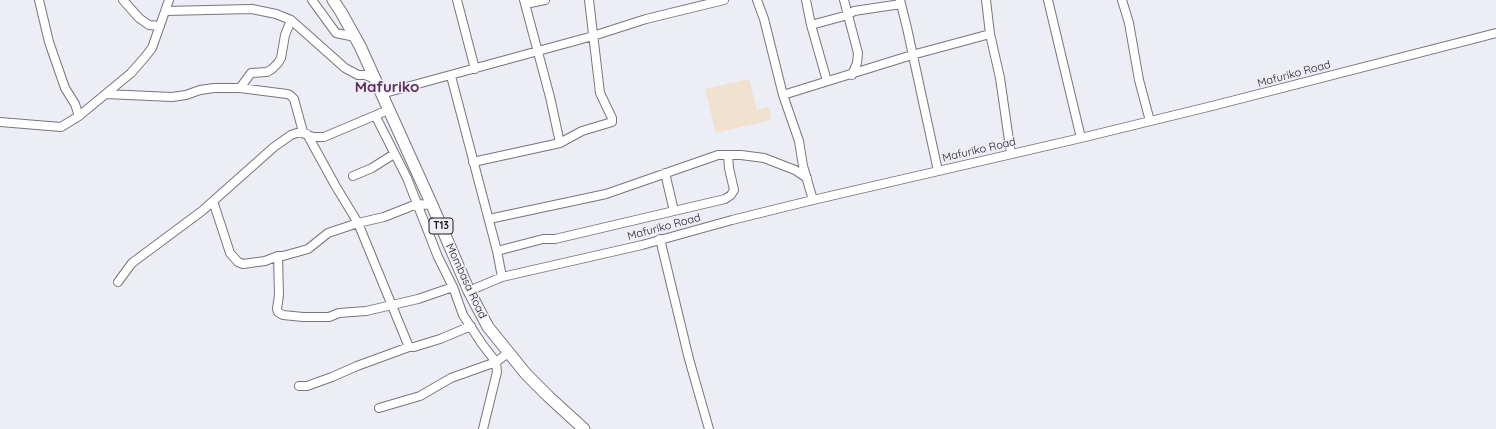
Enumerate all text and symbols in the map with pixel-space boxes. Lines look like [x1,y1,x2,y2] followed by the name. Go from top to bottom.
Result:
[1256,58,1332,90] street label: Mafuriko Road
[355,78,419,96] district label: Mafuriko
[941,135,1017,165] street label: Mafuriko Road
[626,211,702,243] street label: Mafuriko Road
[429,218,453,234] road number: T13
[443,241,489,321] street label: Mombasa Road

